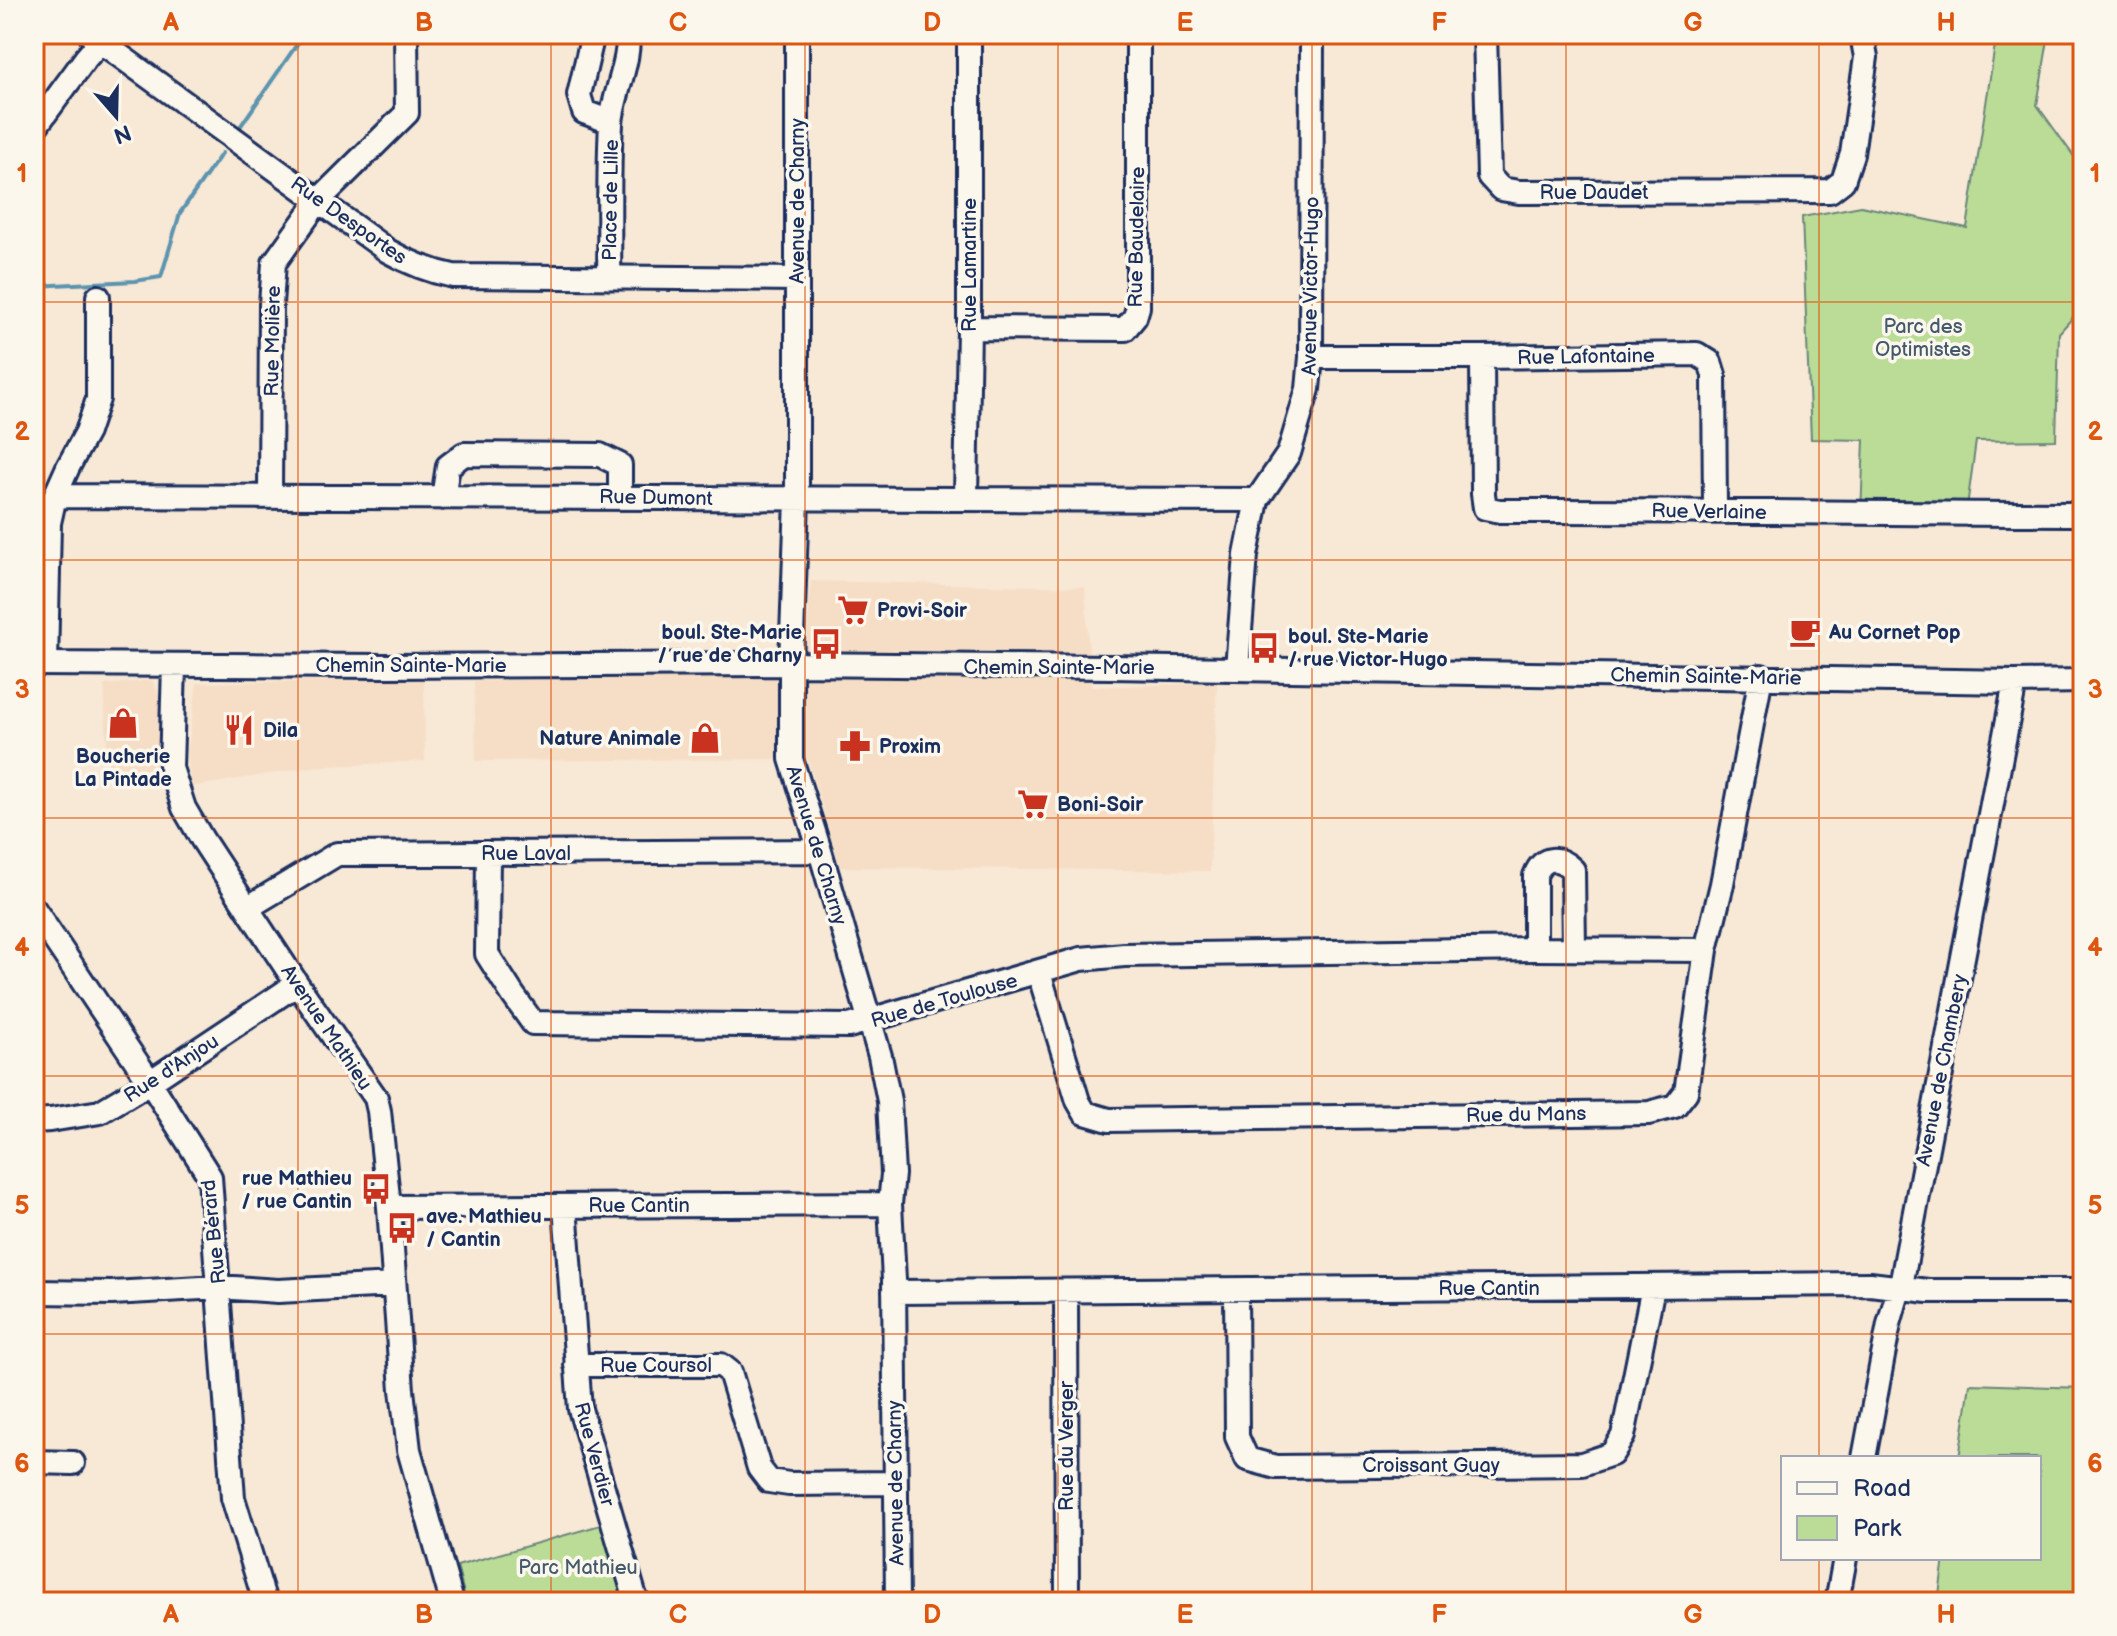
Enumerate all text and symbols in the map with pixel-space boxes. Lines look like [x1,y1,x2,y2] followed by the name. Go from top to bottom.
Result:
[162,8,179,39] text: A
[415,8,433,39] text: B
[669,8,687,39] text: C
[923,8,941,39] text: D
[1177,8,1194,39] text: E
[1431,8,1447,39] text: F
[1683,8,1703,39] text: G
[1936,8,1956,39] text: H
[76,76,156,156] north arrow
[110,118,135,149] text: N
[786,118,810,284] street label: Avenue de Charny
[598,139,624,261] street label: Place de Lille
[17,159,27,190] text: 1
[2090,159,2100,190] text: 1
[1124,166,1150,308] street label: Rue Baudelaire
[286,172,411,270] street label: Rue Desportes
[1540,181,1648,205] street label: Rue Daudet
[1297,196,1325,376] street label: Avenue Victor-Hugo
[958,198,982,332] street label: Rue Lamartine
[260,285,286,397] street label: Rue Molière
[1875,315,1971,362] park label: Parc des Optimistes
[1517,344,1655,370] street label: Rue Lafontaine
[14,417,30,448] text: 2
[2087,417,2103,448] text: 2
[599,485,713,511] street label: Rue Dumont
[1651,499,1767,525] street label: Rue Verlaine
[836,593,870,627] supermarket icon: Provi-Soir
[877,599,968,623] place label: Provi-Soir
[1788,615,1822,649] cafe icon: Au Cornet Pop
[657,621,803,668] place label: boul. Ste-Marie / rue de Charny
[1828,621,1960,645] place label: Au Cornet Pop
[1288,625,1448,672] place label: boul. Ste-Marie / rue Victor-Hugo
[809,627,843,661] bus stop icon: boul. Ste-Marie / rue de Charny
[1247,631,1281,665] bus stop icon: boul. Ste-Marie / rue Victor-Hugo
[315,654,507,678] street label: Chemin Sainte-Marie
[963,656,1155,680] street label: Chemin Sainte-Marie
[1610,663,1802,691] street label: Chemin Sainte-Marie
[14,675,30,706] text: 3
[2087,675,2103,706] text: 3
[106,706,140,740] shop icon: Boucherie La Pintade
[222,713,256,747] restaurant icon: Dila
[263,719,298,743] place label: Dila
[688,721,722,755] shop icon: Nature Animale
[539,727,681,751] place label: Nature Animale
[838,729,872,763] pharmacy icon: Proxim
[879,735,941,759] place label: Proxim
[74,745,172,792] place label: Boucherie La Pintade
[780,763,852,928] street label: Avenue de Charny
[1016,787,1050,821] supermarket icon: Boni-Soir
[1057,793,1144,817] place label: Boni-Soir
[481,842,571,866] street label: Rue Laval
[14,933,30,964] text: 4
[2087,933,2103,964] text: 4
[275,960,377,1095] street label: Avenue Mathieu
[868,969,1020,1033] street label: Rue de Toulouse
[1912,972,1972,1168] street label: Avenue de Chambery
[120,1029,223,1108] street label: Rue d'Anjou
[1466,1102,1587,1128] street label: Rue du Mans
[241,1167,352,1214] place label: rue Mathieu / rue Cantin
[359,1172,393,1206] bus stop icon: rue Mathieu / rue Cantin
[197,1179,231,1285] street label: Rue Bérard
[14,1191,30,1222] text: 5
[2087,1191,2103,1222] text: 5
[588,1194,690,1218] street label: Rue Cantin
[426,1205,542,1252] place label: ave. Mathieu / Cantin
[385,1211,419,1245] bus stop icon: ave. Mathieu / Cantin
[1438,1277,1540,1301] street label: Rue Cantin
[600,1354,712,1378] street label: Rue Coursol
[1055,1380,1079,1511] street label: Rue du Verger
[569,1400,620,1510] street label: Rue Verdier
[883,1400,909,1566] street label: Avenue de Charny
[14,1449,30,1480] text: 6
[2087,1449,2103,1480] text: 6
[1362,1454,1500,1478] street label: Croissant Guay
[1781,1456,2041,1560] legend
[1853,1474,1911,1503] text: Road
[1853,1514,1901,1543] text: Park
[518,1556,638,1580] park label: Parc Mathieu
[162,1600,179,1631] text: A
[415,1600,433,1631] text: B
[669,1600,687,1631] text: C
[923,1600,941,1631] text: D
[1177,1600,1194,1631] text: E
[1431,1600,1447,1631] text: F
[1683,1600,1703,1631] text: G
[1936,1600,1956,1631] text: H

